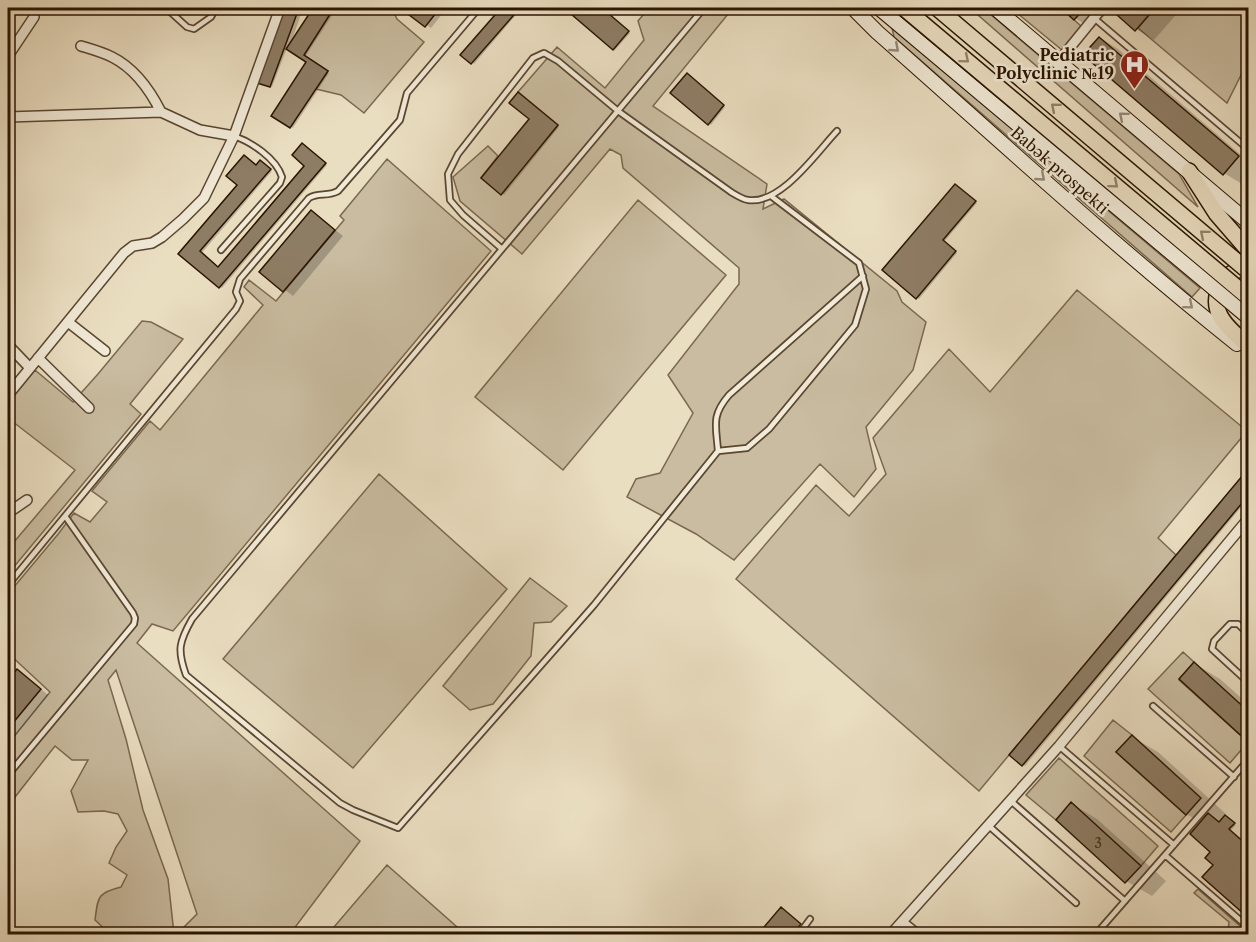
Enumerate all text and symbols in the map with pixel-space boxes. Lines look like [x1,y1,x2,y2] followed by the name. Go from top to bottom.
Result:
[888,41,899,52] one-way arrow
[996,45,1114,83] place label: Pediatric Polyclinic №19
[1119,48,1151,90] hospital icon: Pediatric Polyclinic №19
[958,51,969,62] one-way arrow
[1051,104,1062,115] one-way arrow
[1119,113,1130,124] one-way arrow
[1007,122,1113,218] street label: Babək prospekti
[1034,170,1045,181] one-way arrow
[1107,177,1118,188] one-way arrow
[1200,230,1211,241] one-way arrow
[1182,298,1193,309] one-way arrow
[1094,834,1102,852] house number: 3

